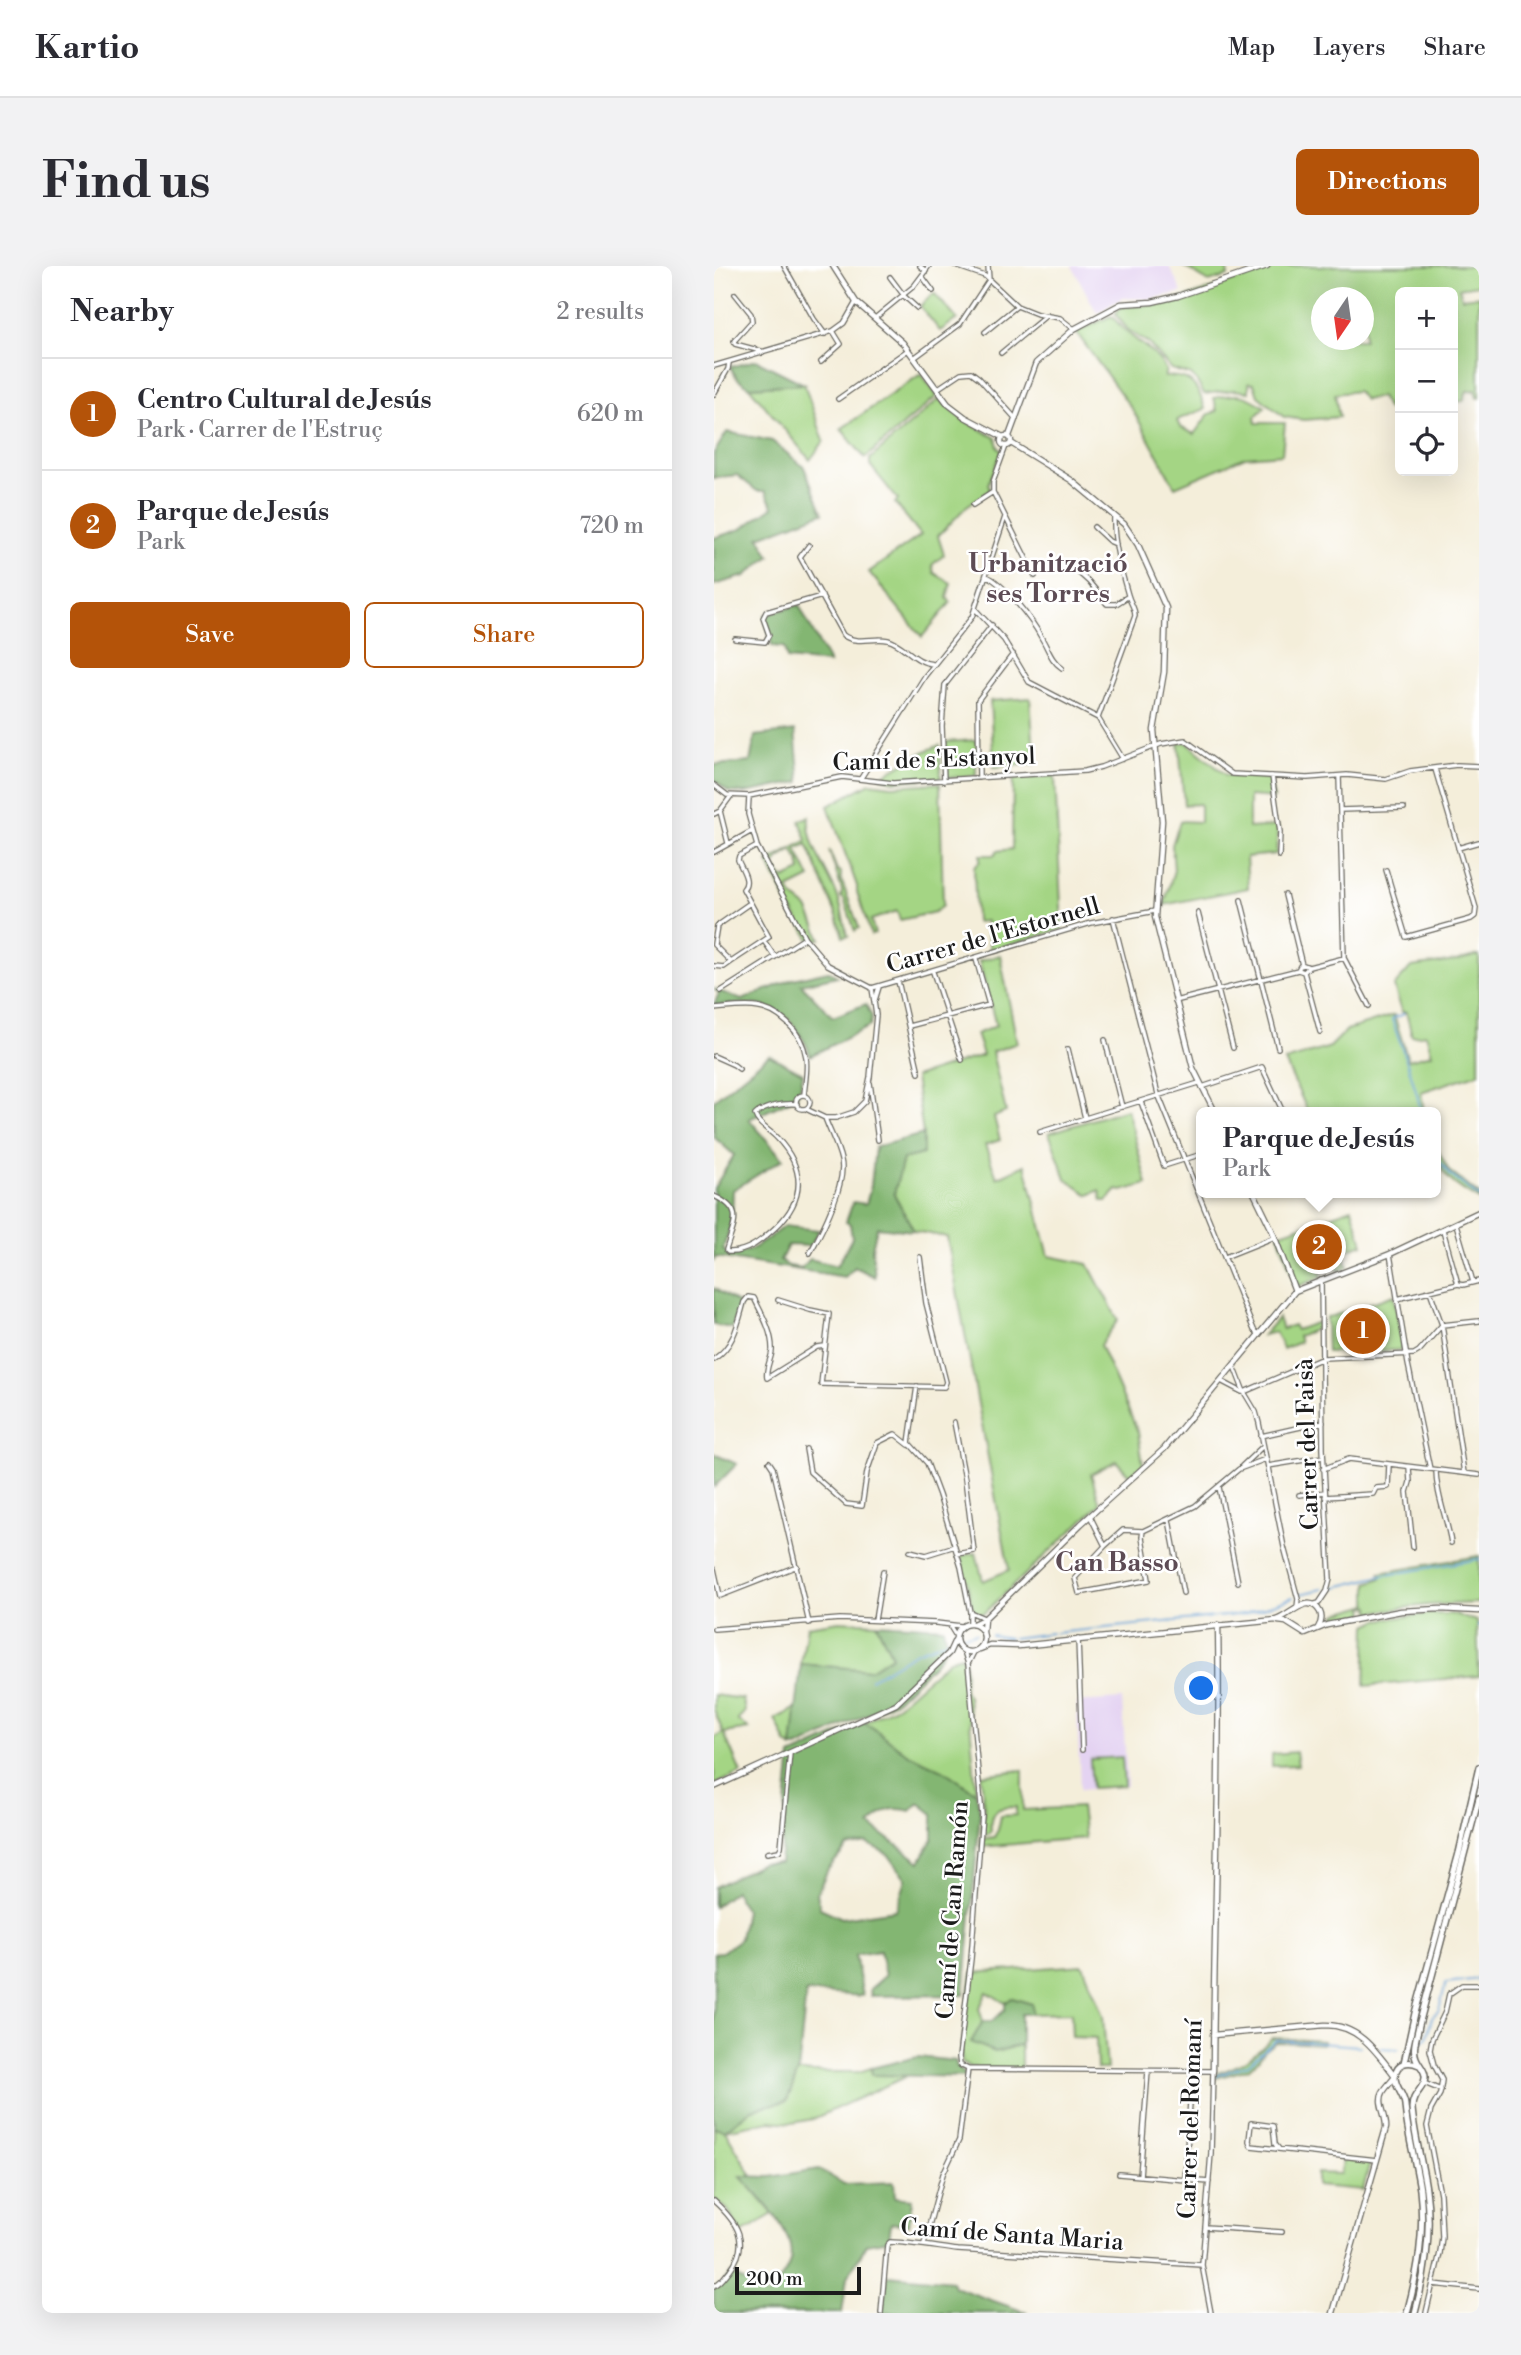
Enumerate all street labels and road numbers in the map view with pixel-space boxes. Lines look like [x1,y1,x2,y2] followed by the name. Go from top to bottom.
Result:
[832,741,1036,779] street label: Camí de s'Estanyol
[883,891,1103,981] street label: Carrer de l'Estornell
[1290,1357,1326,1530] street label: Carrer del Faisà
[930,1800,976,2020] street label: Camí de Can Ramón
[1173,2017,1210,2220] street label: Carrer del Romaní
[899,2212,1125,2258] street label: Camí de Santa Maria

